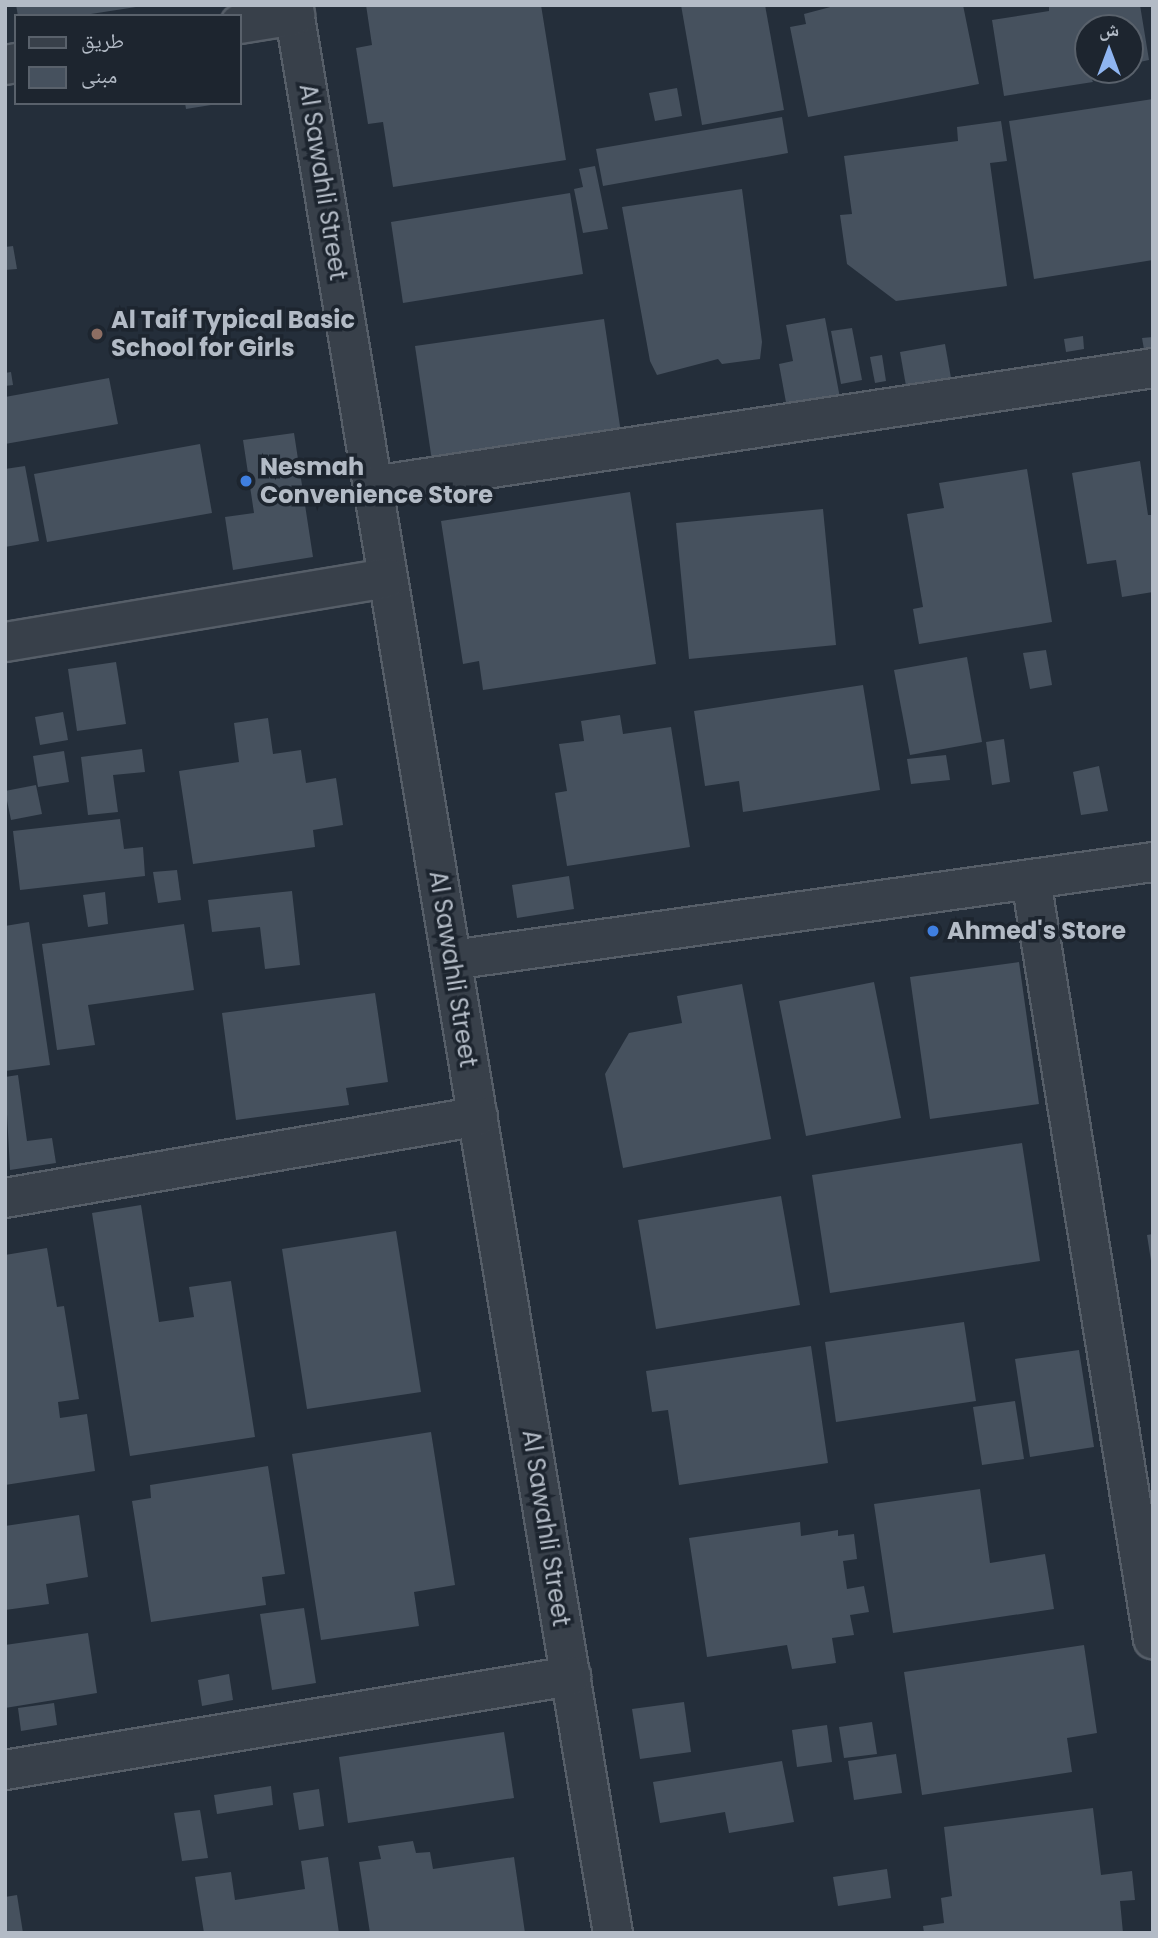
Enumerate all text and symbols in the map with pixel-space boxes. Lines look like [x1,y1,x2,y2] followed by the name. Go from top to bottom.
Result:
[14,14,242,105] legend
[1074,14,1144,84] north arrow
[1099,16,1119,43] text: ش
[81,26,124,55] text: طريق
[81,61,117,90] text: مبنى
[293,82,353,282] street label: Al Sawahli Street
[111,306,355,362] place label: Al Taif Typical Basic School for Girls
[89,326,105,342] marker: Al Taif Typical Basic School for Girls
[260,453,493,509] place label: Nesmah Convenience Store
[238,473,254,489] marker: Nesmah Convenience Store
[423,869,483,1069] street label: Al Sawahli Street
[947,917,1126,945] place label: Ahmed's Store
[925,923,941,939] marker: Ahmed's Store
[516,1428,576,1628] street label: Al Sawahli Street

